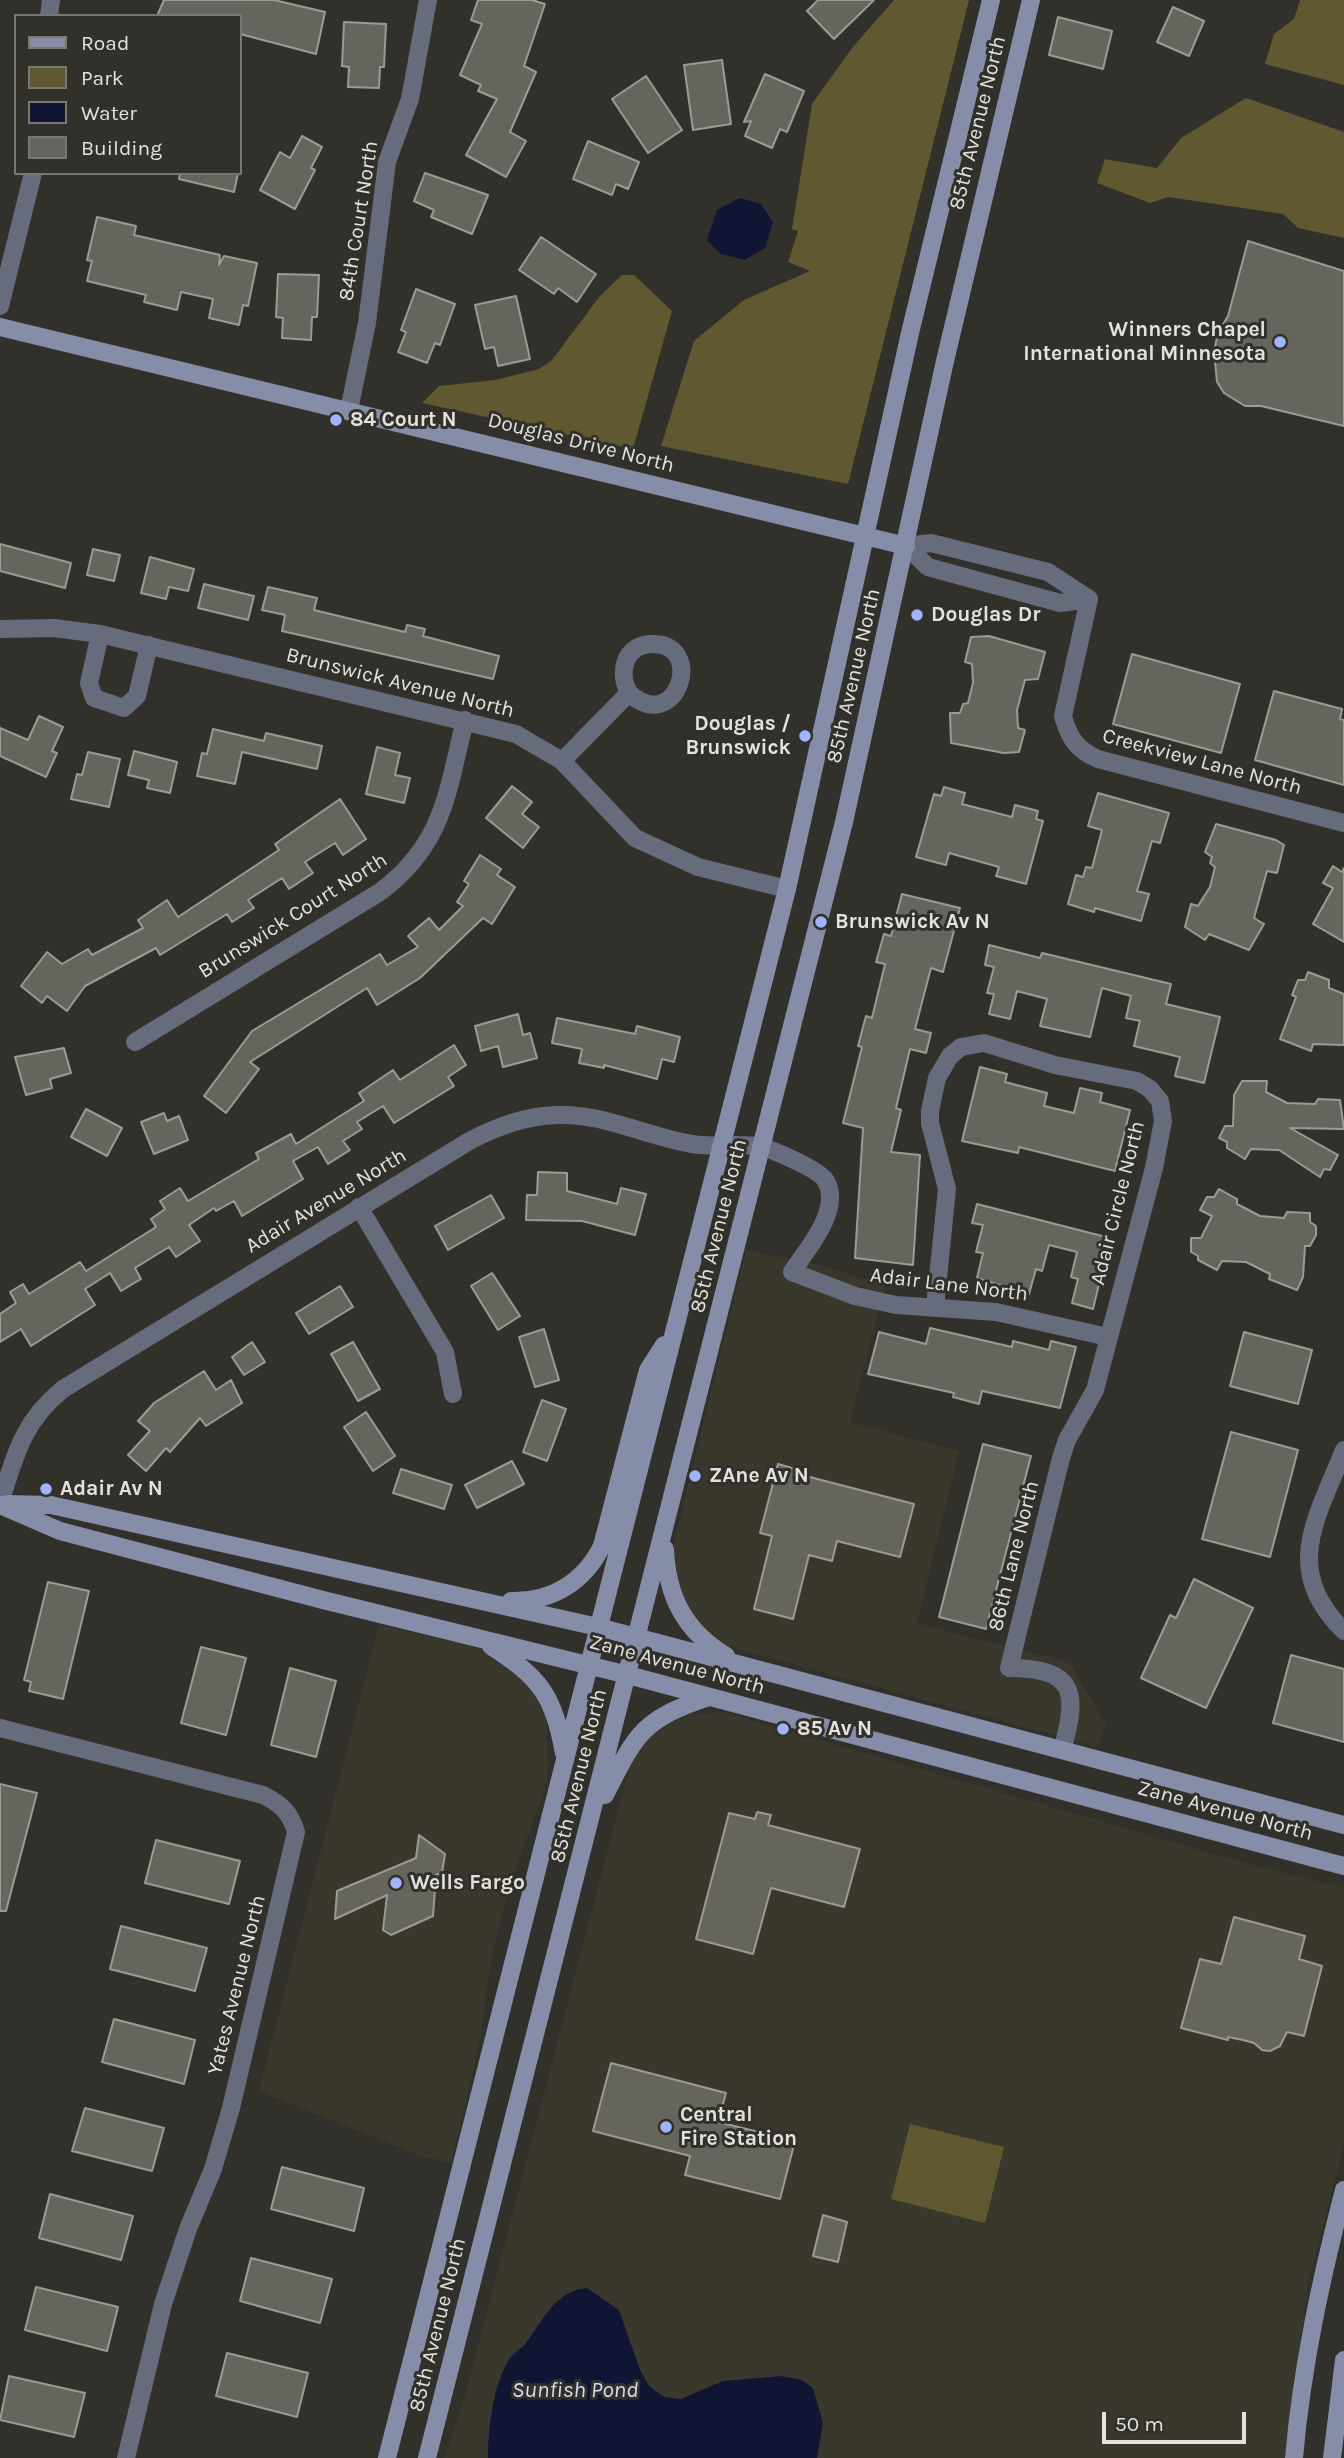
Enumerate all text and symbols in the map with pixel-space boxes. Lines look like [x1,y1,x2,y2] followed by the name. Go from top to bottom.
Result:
[14,14,242,175] legend
[81,31,129,55] text: Road
[944,33,1012,213] street label: 85th Avenue North
[81,66,124,90] text: Park
[81,101,137,125] text: Water
[81,136,162,160] text: Building
[334,139,384,303] street label: 84th Court North
[1023,317,1266,367] place label: Winners Chapel International Minnesota
[1272,334,1288,350] marker: Winners Chapel International Minnesota
[350,407,457,433] place label: 84 Court N
[485,408,677,478] street label: Douglas Drive North
[328,412,344,428] marker: 84 Court N
[822,586,886,766] street label: 85th Avenue North
[931,602,1040,628] place label: Douglas Dr
[909,607,925,623] marker: Douglas Dr
[283,642,517,724] street label: Brunswick Avenue North
[685,711,791,761] place label: Douglas / Brunswick
[1099,723,1305,801] street label: Creekview Lane North
[797,728,813,744] marker: Douglas / Brunswick
[194,848,392,984] street label: Brunswick Court North
[835,909,990,935] place label: Brunswick Av N
[813,914,829,930] marker: Brunswick Av N
[1085,1118,1151,1288] street label: Adair Circle North
[685,1136,753,1316] street label: 85th Avenue North
[241,1143,411,1259] street label: Adair Avenue North
[869,1263,1029,1307] street label: Adair Lane North
[709,1463,809,1489] place label: ZAne Av N
[687,1468,703,1484] marker: ZAne Av N
[60,1476,163,1502] place label: Adair Av N
[983,1478,1045,1634] street label: 86th Lane North
[38,1481,54,1497] marker: Adair Av N
[587,1629,767,1701] street label: Zane Avenue North
[545,1686,613,1866] street label: 85th Avenue North
[797,1716,872,1742] place label: 85 Av N
[775,1721,791,1737] marker: 85 Av N
[1135,1775,1315,1847] street label: Zane Avenue North
[410,1870,525,1896] place label: Wells Fargo
[388,1875,404,1891] marker: Wells Fargo
[202,1892,272,2078] street label: Yates Avenue North
[680,2102,797,2152] place label: Central Fire Station
[658,2119,674,2135] marker: Central Fire Station
[404,2235,472,2415] street label: 85th Avenue North
[512,2376,638,2404] water label: Sunfish Pond
[1106,2398,1250,2442] scale bar
[1115,2412,1164,2436] text: 50 m

